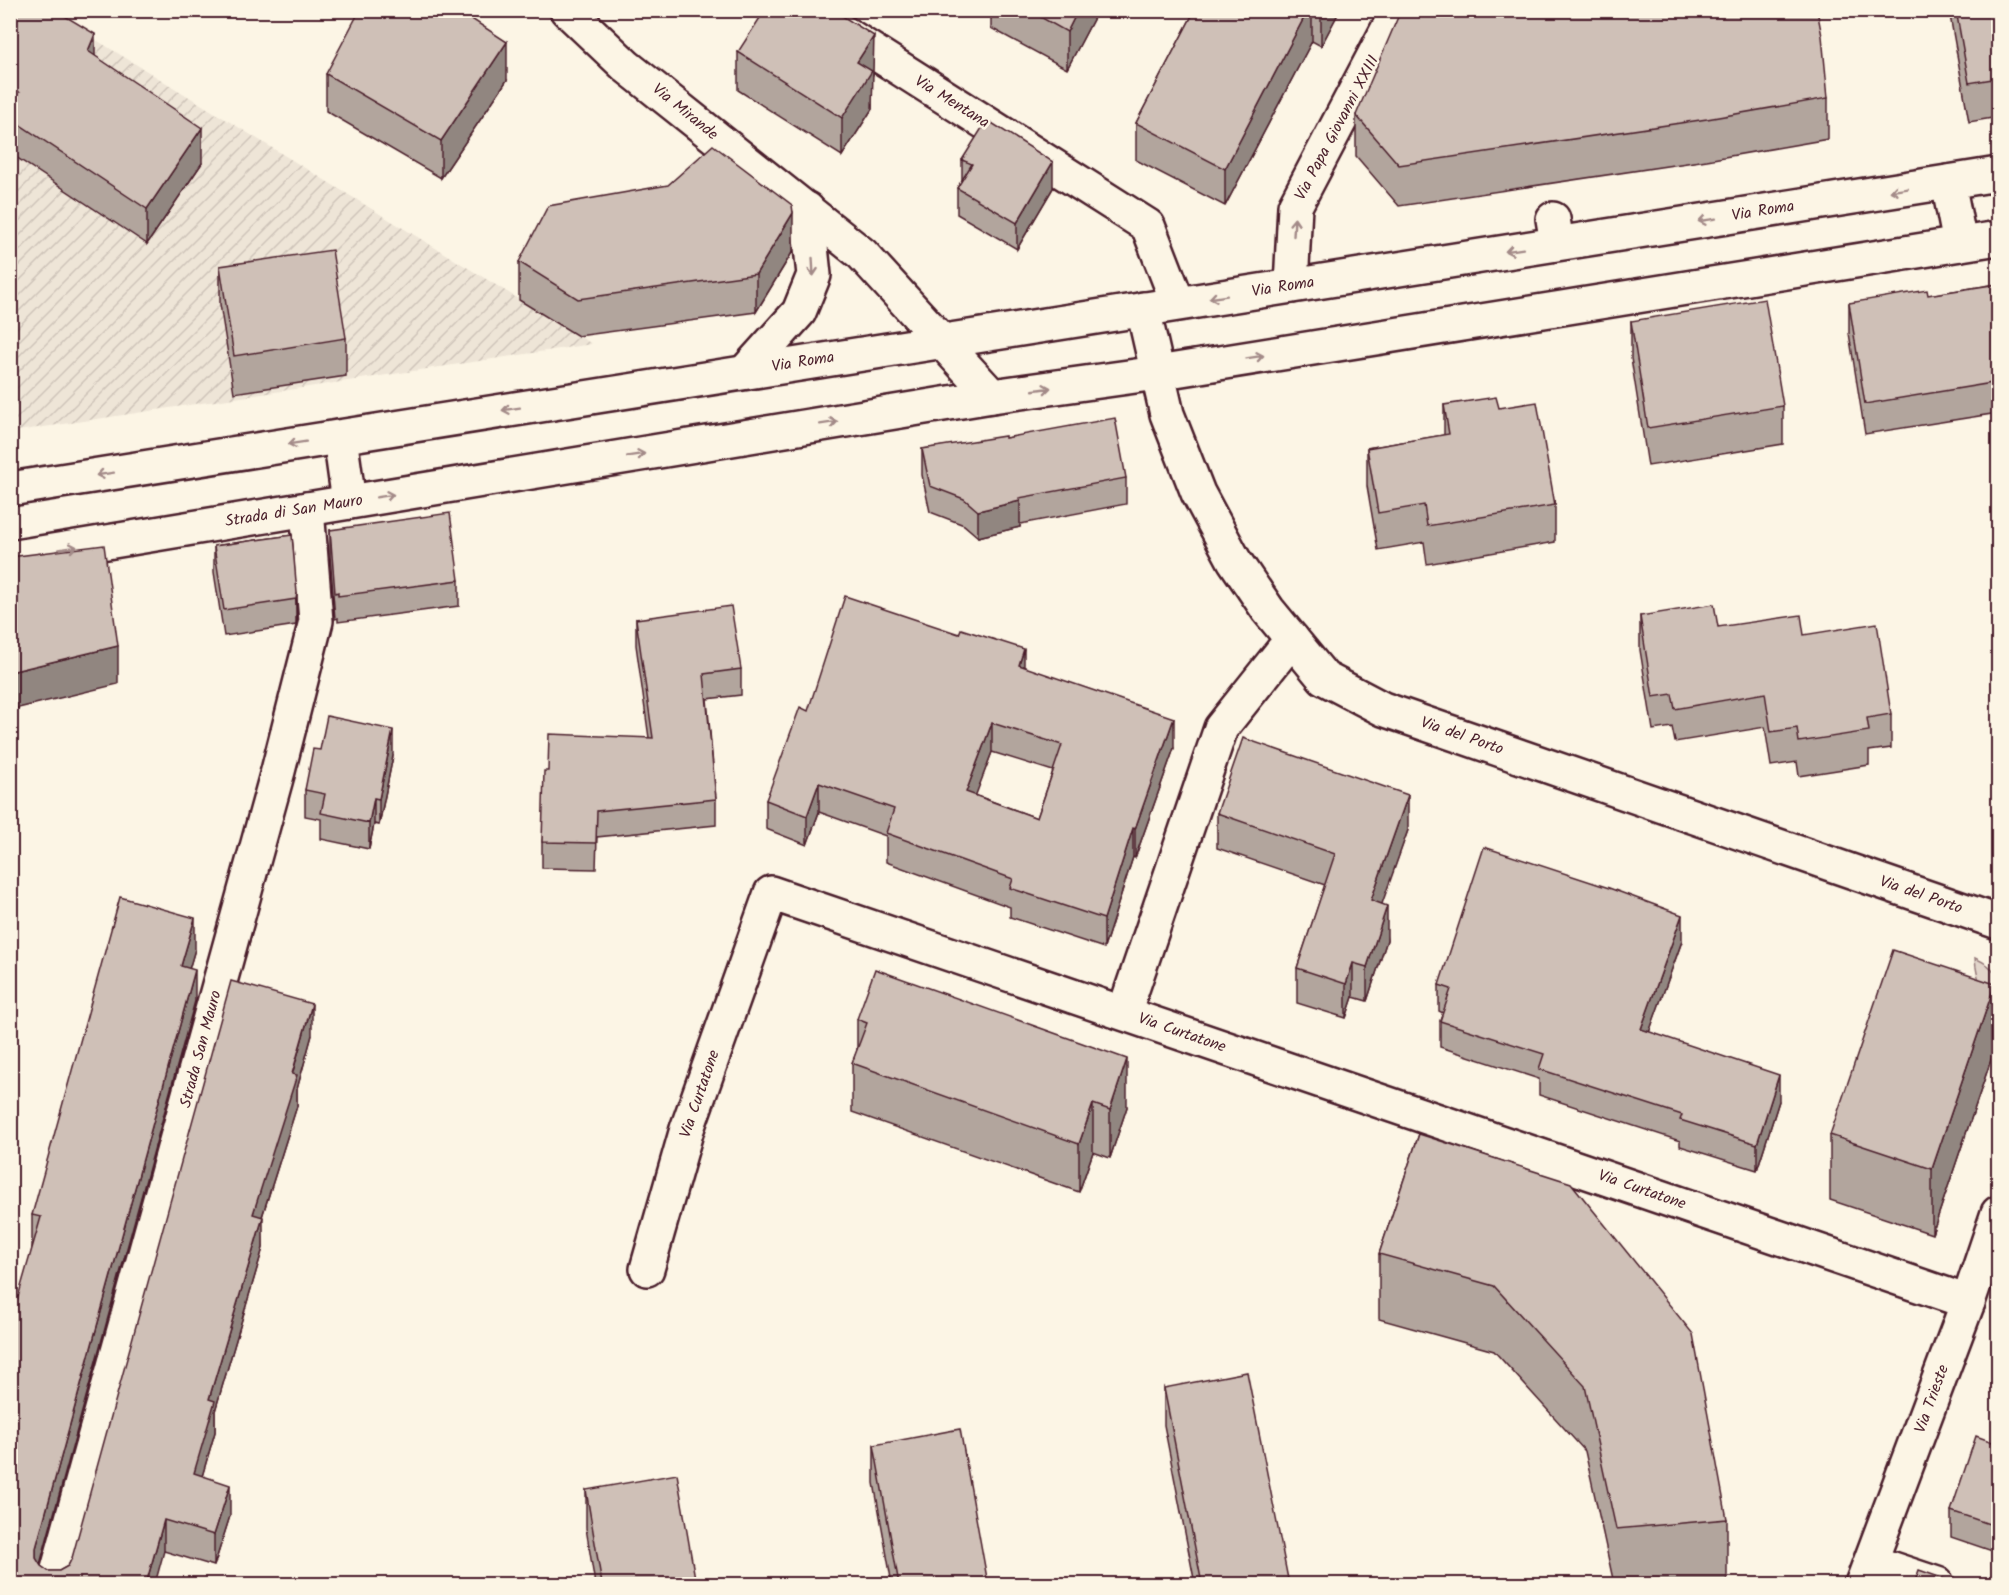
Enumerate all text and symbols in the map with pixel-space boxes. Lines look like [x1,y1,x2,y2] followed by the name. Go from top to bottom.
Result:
[1288,51,1386,205] street label: Via Papa Giovanni XXIII
[910,69,994,135] street label: Via Mentana
[646,77,724,147] street label: Via Mirande
[1890,185,1910,196] one-way arrow
[1730,194,1796,228] street label: Via Roma
[1697,214,1717,225] one-way arrow
[1288,218,1299,238] one-way arrow
[1505,245,1524,256] one-way arrow
[807,257,818,277] one-way arrow
[1250,270,1316,304] street label: Via Roma
[1208,292,1228,303] one-way arrow
[770,345,836,379] street label: Via Roma
[1245,351,1265,362] one-way arrow
[1031,384,1051,395] one-way arrow
[501,404,521,415] one-way arrow
[818,417,838,428] one-way arrow
[288,438,308,449] one-way arrow
[626,449,645,460] one-way arrow
[95,469,115,480] one-way arrow
[223,488,365,534] street label: Strada di San Mauro
[375,491,394,502] one-way arrow
[58,543,78,554] one-way arrow
[1417,710,1507,762] street label: Via del Porto
[1876,869,1966,921] street label: Via del Porto
[173,987,229,1111] street label: Strada San Mauro
[1135,1006,1229,1060] street label: Via Curtatone
[673,1047,727,1141] street label: Via Curtatone
[1595,1163,1689,1217] street label: Via Curtatone
[1908,1361,1956,1437] street label: Via Trieste

